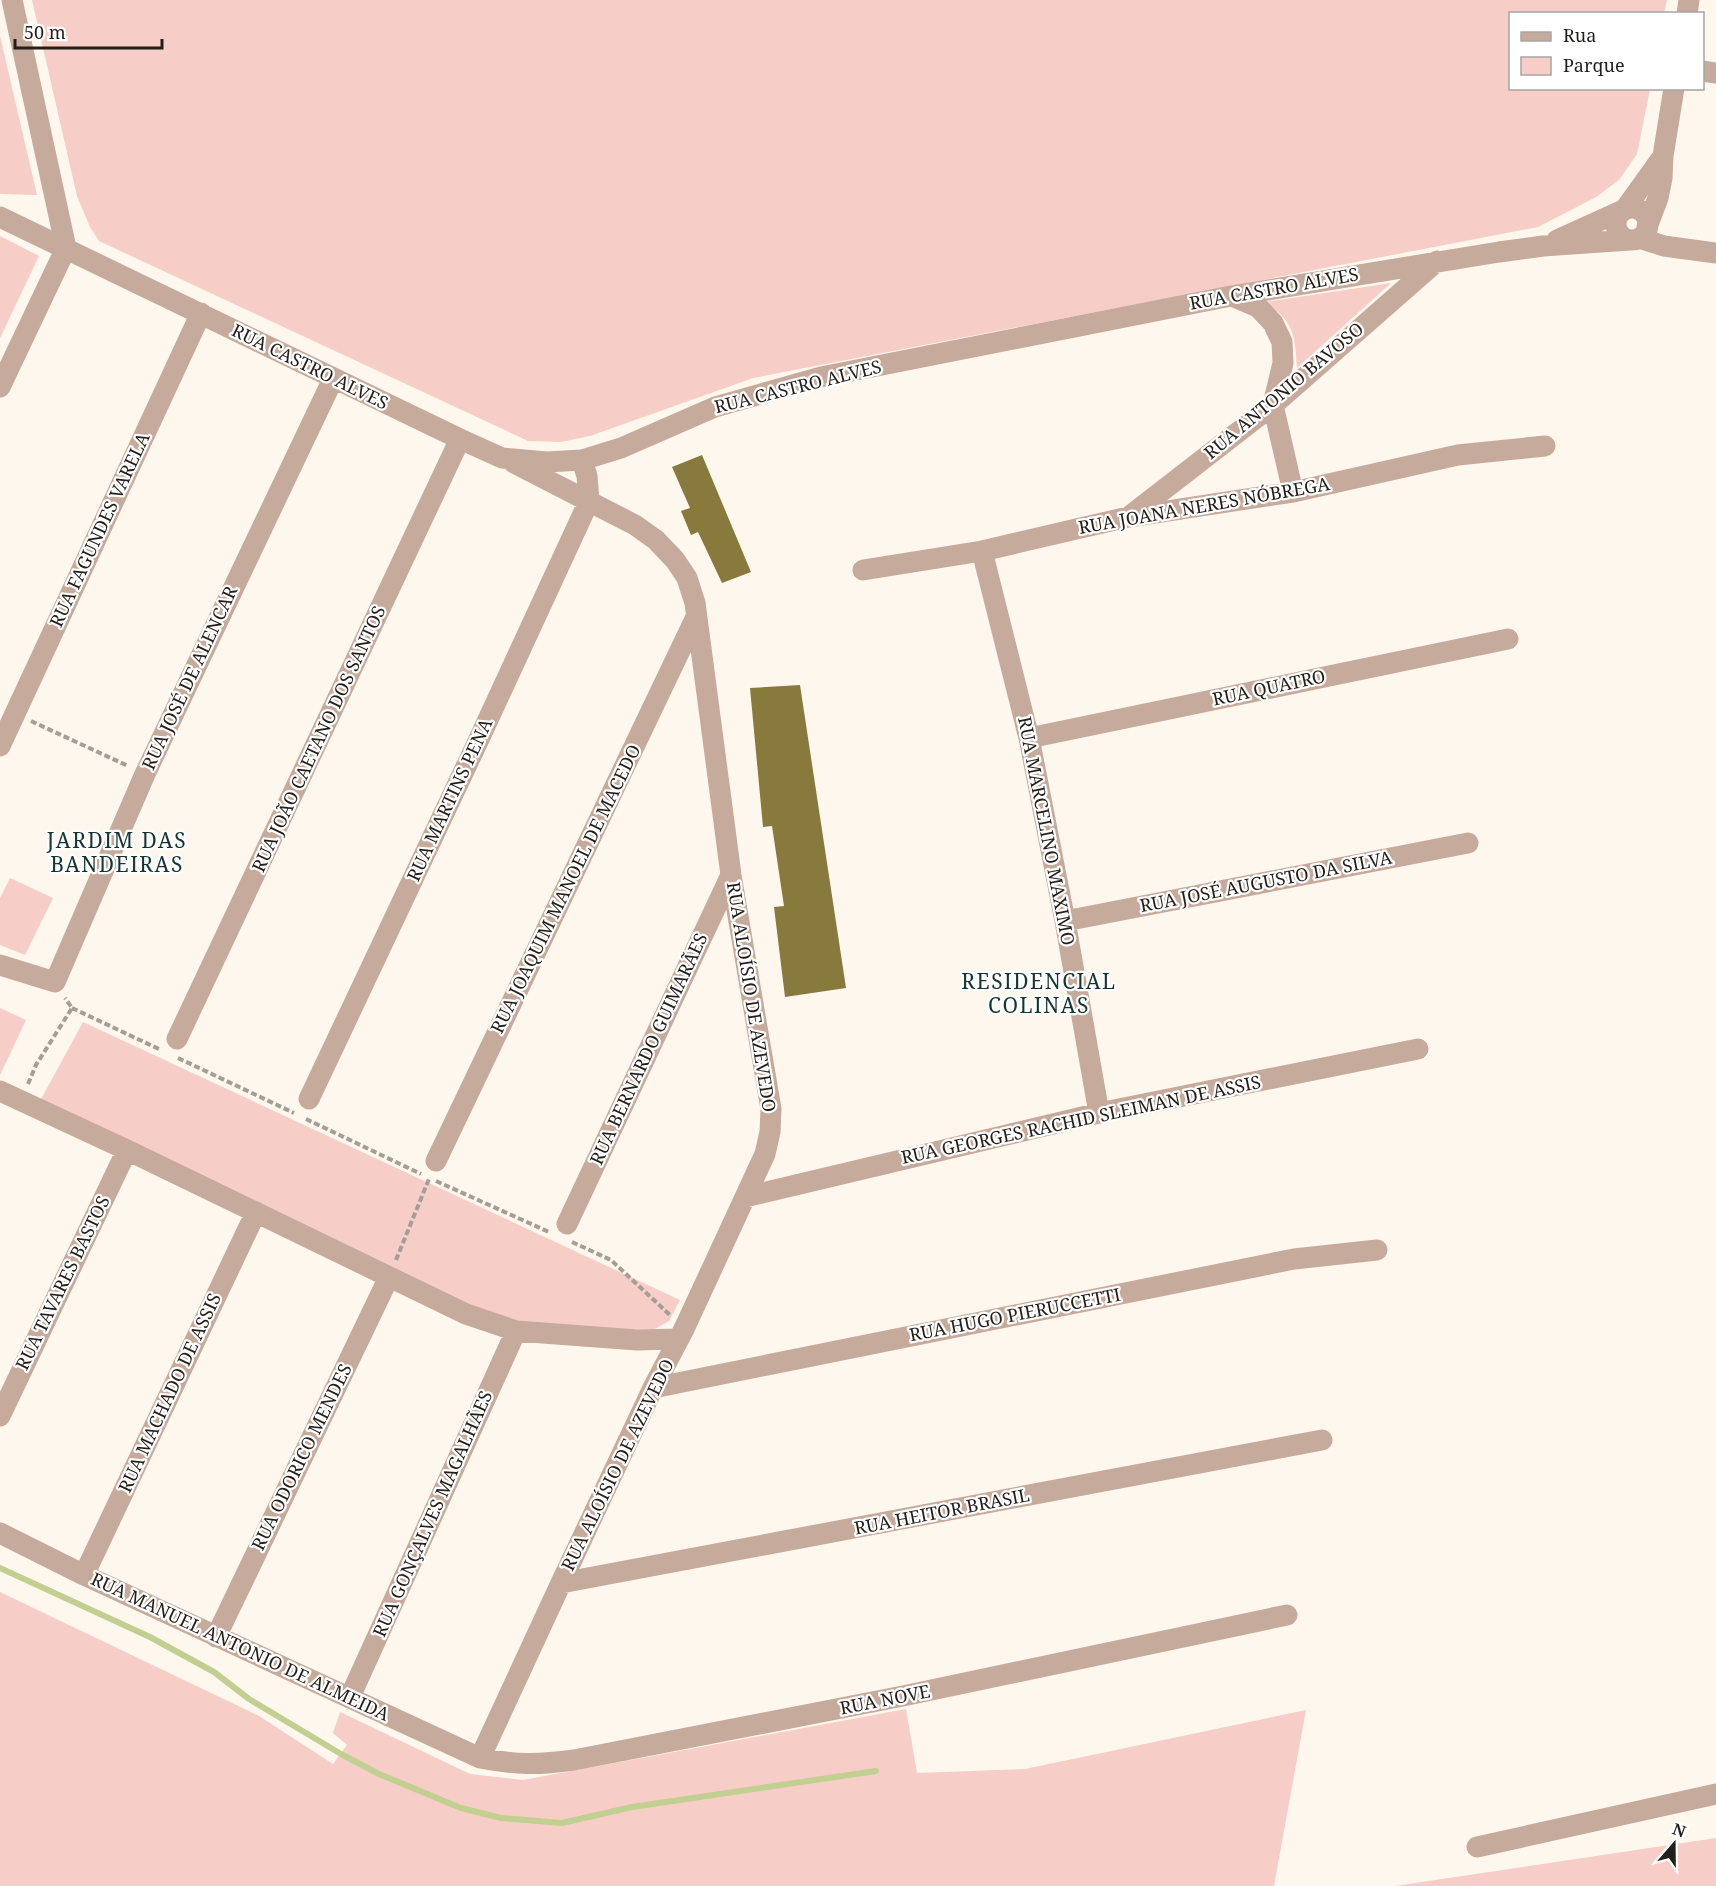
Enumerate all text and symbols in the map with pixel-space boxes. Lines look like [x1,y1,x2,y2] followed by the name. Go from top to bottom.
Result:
[15,12,162,50] scale bar
[1509,12,1704,90] legend
[24,20,66,44] text: 50 m
[1563,23,1596,47] text: Rua
[1563,53,1625,77] text: Parque
[1187,261,1360,315] street label: RUA CASTRO ALVES
[1199,316,1368,464] street label: RUA ANTONIO BAVOSO
[228,318,393,414] street label: RUA CASTRO ALVES
[712,354,884,418] street label: RUA CASTRO ALVES
[43,428,155,631] street label: RUA FAGUNDES VARELA
[1076,471,1332,539] street label: RUA JOANA NERES NÓBREGA
[136,582,242,773] street label: RUA JOSÉ DE ALENCAR
[246,602,391,876] street label: RUA JOÃO CAETANO DOS SANTOS
[1210,663,1327,711] street label: RUA QUATRO
[401,714,497,885] street label: RUA MARTINS PENA
[1013,714,1081,947] street label: RUA MARCELINO MAXIMO
[485,740,646,1037] street label: RUA JOAQUIM MANOEL DE MACEDO
[46,826,187,878] district label: JARDIM DAS BANDEIRAS
[1138,845,1394,917] street label: RUA JOSÉ AUGUSTO DA SILVA
[722,880,782,1114] street label: RUA ALOÍSIO DE AZEVEDO
[584,929,712,1168] street label: RUA BERNARDO GUIMARÃES
[961,967,1117,1019] district label: RESIDENCIAL COLINAS
[899,1069,1263,1169] street label: RUA GEORGES RACHID SLEIMAN DE ASSIS
[9,1191,115,1374] street label: RUA TAVARES BASTOS
[907,1282,1123,1346] street label: RUA HUGO PIERUCCETTI
[112,1289,226,1496] street label: RUA MACHADO DE ASSIS
[555,1355,679,1574] street label: RUA ALOÍSIO DE AZEVEDO
[245,1359,357,1554] street label: RUA ODORICO MENDES
[367,1387,497,1641] street label: RUA GONÇALVES MAGALHÃES
[852,1482,1031,1540] street label: RUA HEITOR BRASIL
[87,1566,394,1726] street label: RUA MANUEL ANTONIO DE ALMEIDA
[838,1678,932,1720] street label: RUA NOVE
[1644,1814,1704,1874] north arrow
[1669,1817,1689,1843] text: N

